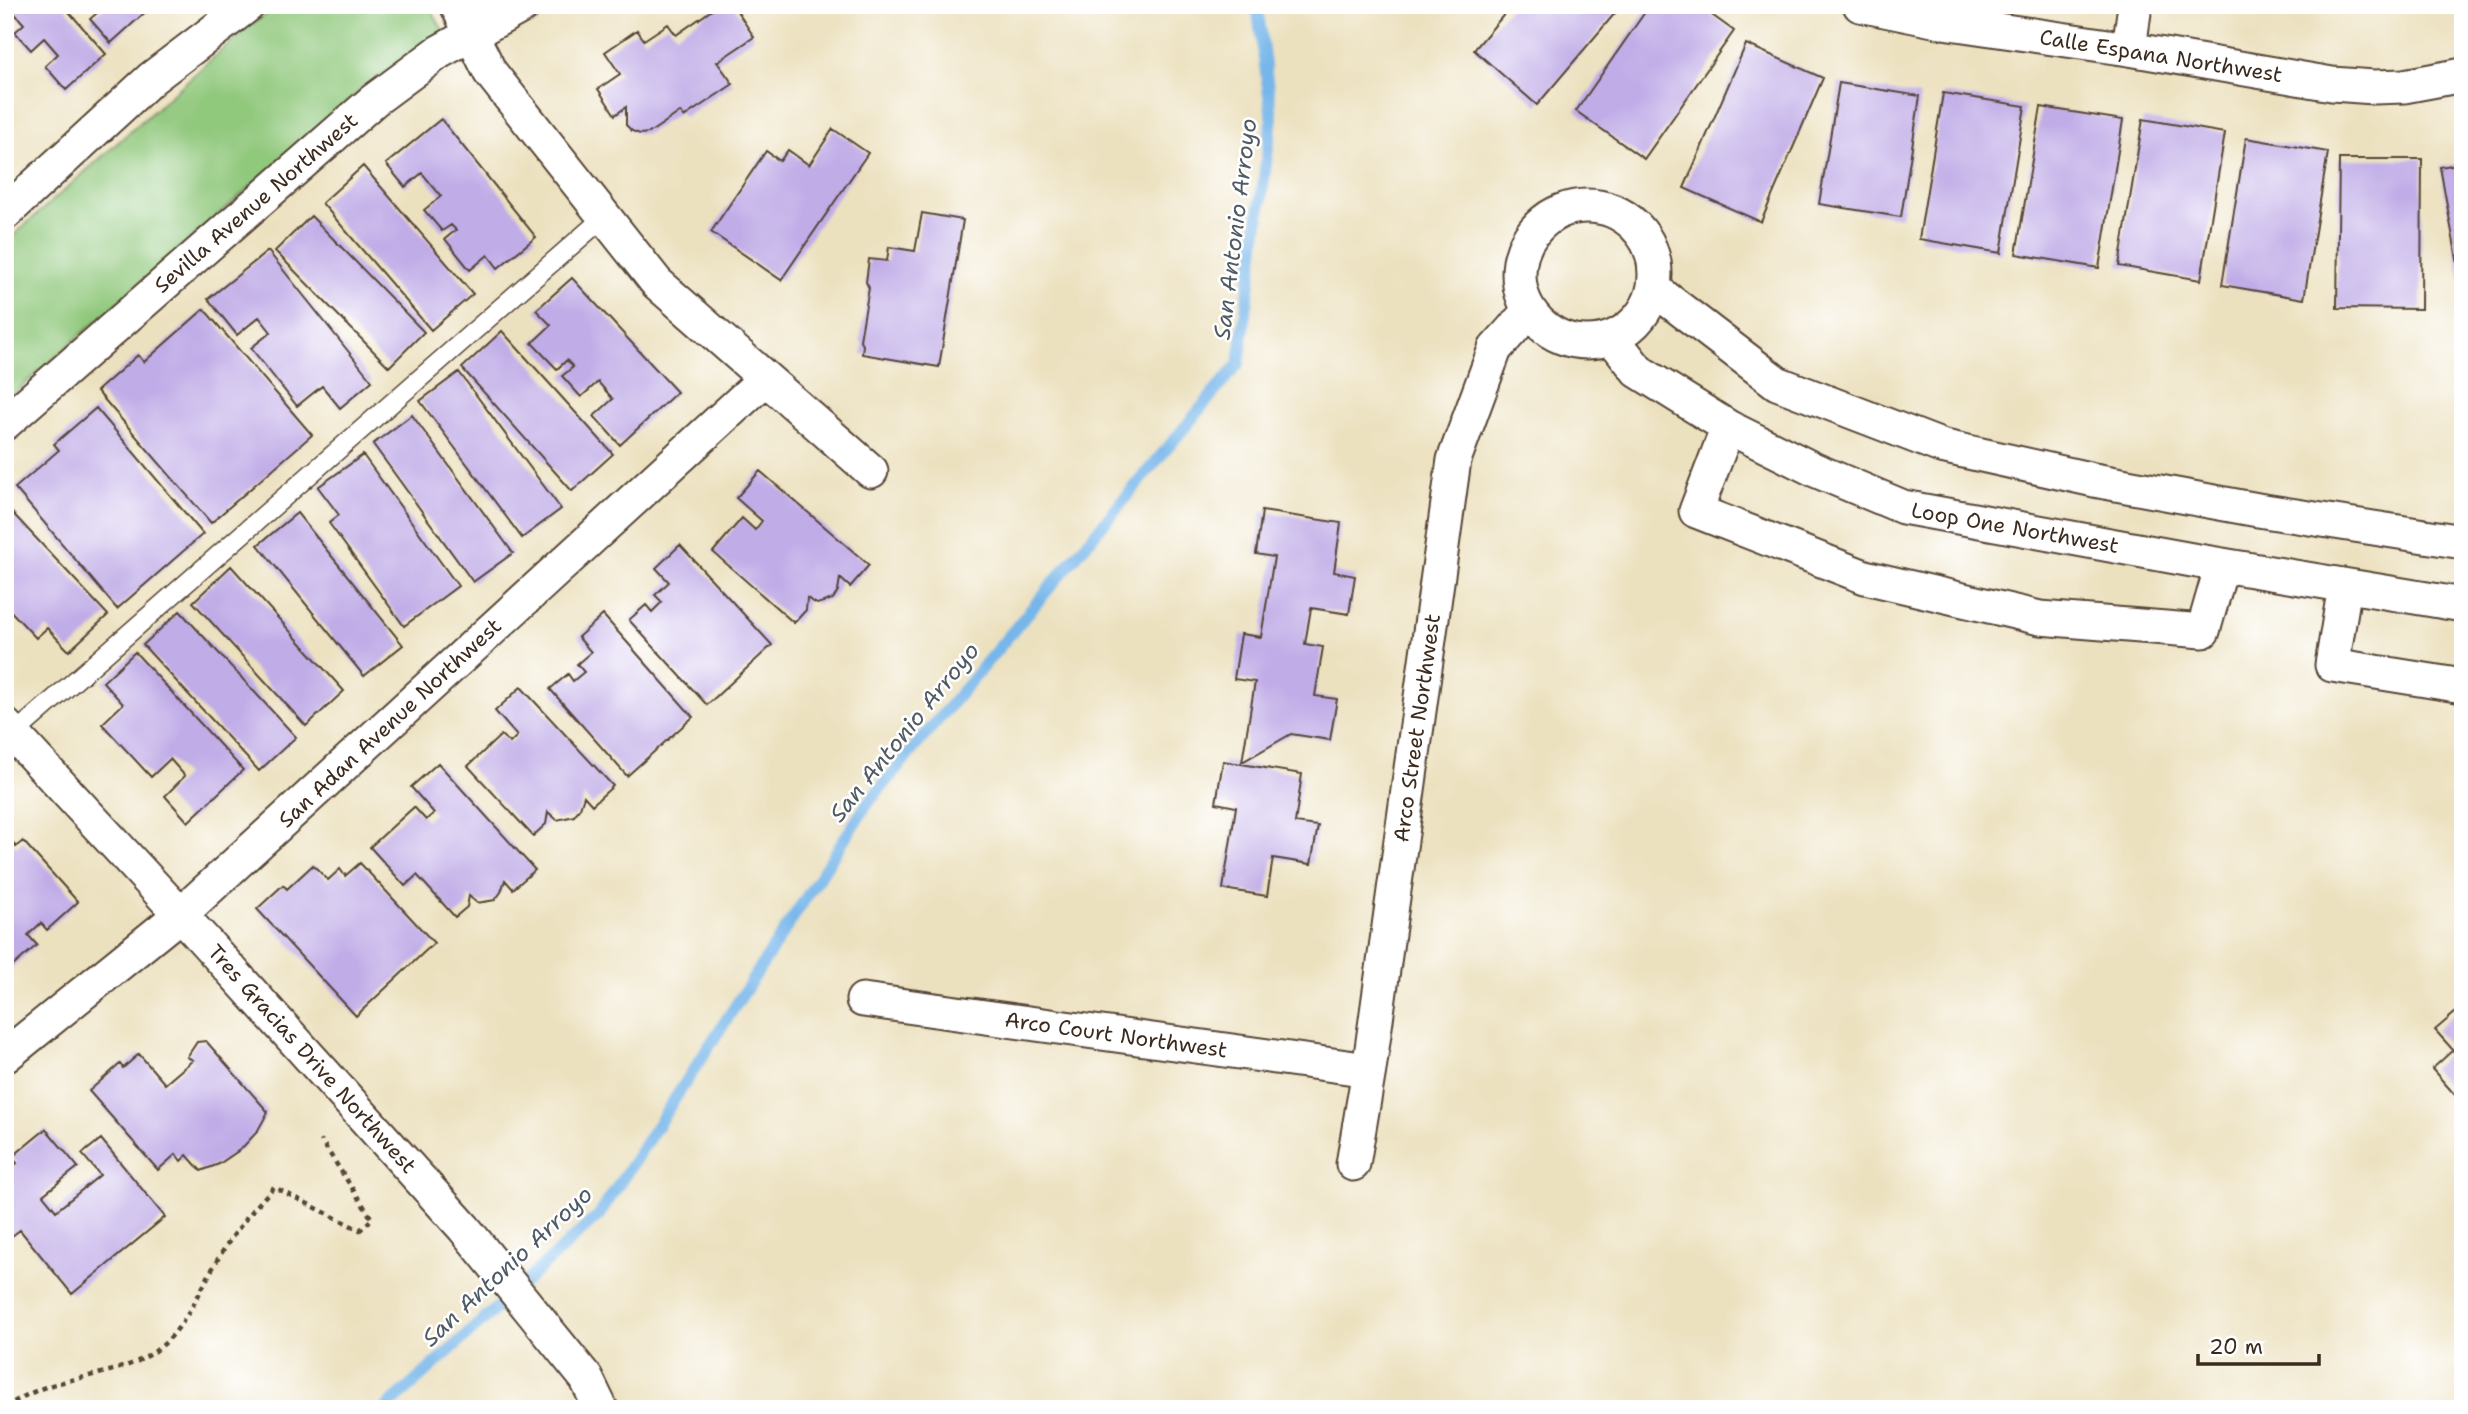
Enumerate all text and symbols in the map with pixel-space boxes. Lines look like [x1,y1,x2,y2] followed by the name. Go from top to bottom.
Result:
[2038,23,2284,89] street label: Calle Espana Northwest
[148,107,364,299] street label: Sevilla Avenue Northwest
[1207,117,1263,341] water label: San Antonio Arroyo
[1909,496,2121,560] street label: Loop One Northwest
[273,612,507,834] street label: San Adan Avenue Northwest
[1387,612,1447,844] street label: Arco Street Northwest
[822,636,986,828] water label: San Antonio Arroyo
[202,939,422,1179] street label: Tres Gracias Drive Northwest
[1003,1006,1229,1064] street label: Arco Court Northwest
[415,1179,599,1353] water label: San Antonio Arroyo
[2198,1323,2319,1367] scale bar
[2209,1333,2263,1361] text: 20 m

